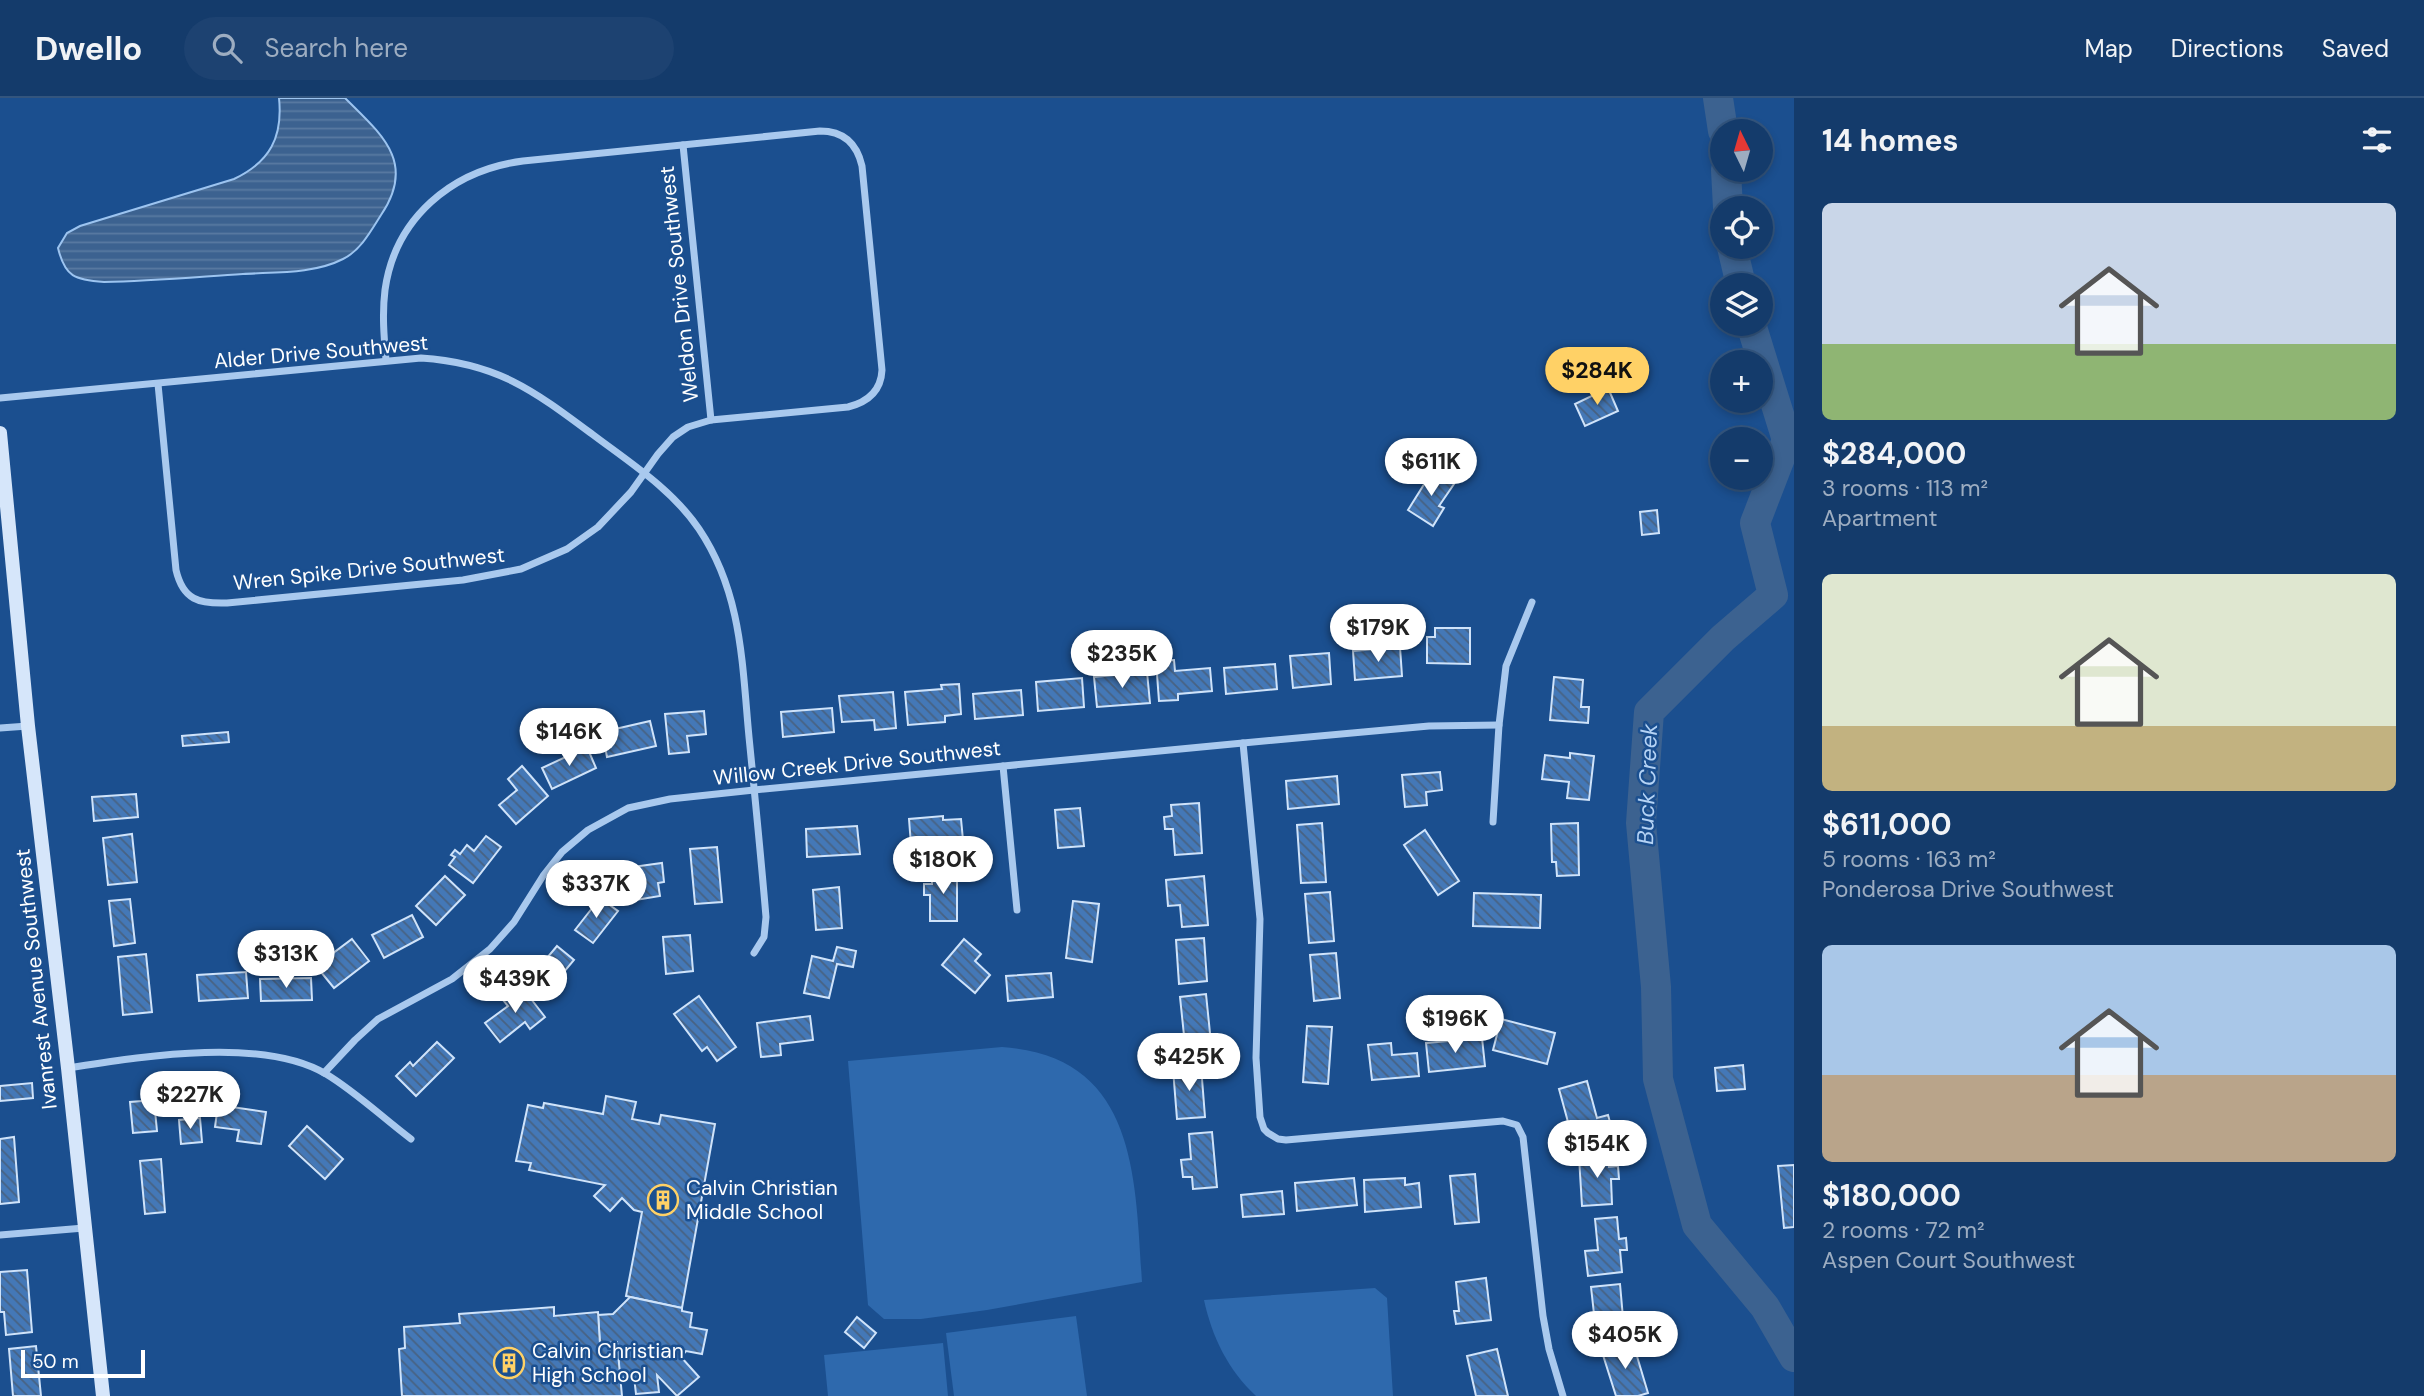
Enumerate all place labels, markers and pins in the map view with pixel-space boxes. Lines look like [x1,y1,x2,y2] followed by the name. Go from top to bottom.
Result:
[1548,348,1646,407] pin: $284K
[1382,438,1480,498] pin: $611K
[1329,604,1427,664] pin: $179K
[1073,630,1171,690] pin: $235K
[520,708,618,768] pin: $146K
[894,836,992,896] pin: $180K
[547,860,645,920] pin: $337K
[237,930,335,990] pin: $313K
[466,956,564,1015] pin: $439K
[1406,996,1504,1055] pin: $196K
[1140,1034,1238,1093] pin: $425K
[141,1072,239,1131] pin: $227K
[1548,1121,1646,1180] pin: $154K
[686,1174,838,1226] place label: Calvin Christian Middle School
[646,1183,680,1217] building icon: Calvin Christian Middle School
[1576,1312,1674,1371] pin: $405K
[532,1337,684,1389] place label: Calvin Christian High School
[492,1346,526,1380] building icon: Calvin Christian High School

